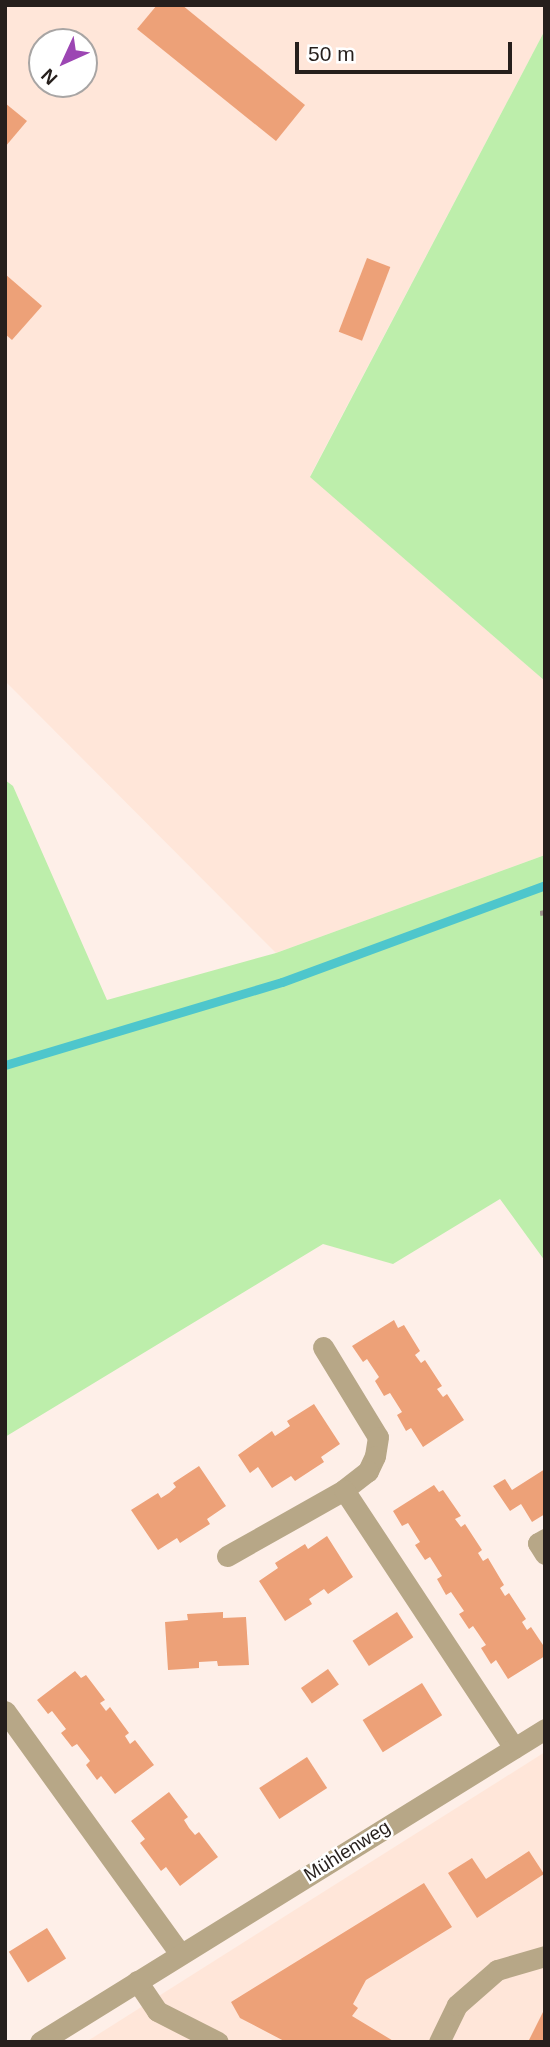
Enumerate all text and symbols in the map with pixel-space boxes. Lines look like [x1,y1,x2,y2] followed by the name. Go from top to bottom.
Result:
[28,28,98,98] north arrow
[298,28,515,72] scale bar
[308,42,355,65] text: 50 m
[37,65,61,89] text: N
[300,1816,394,1886] street label: Mühlenweg

